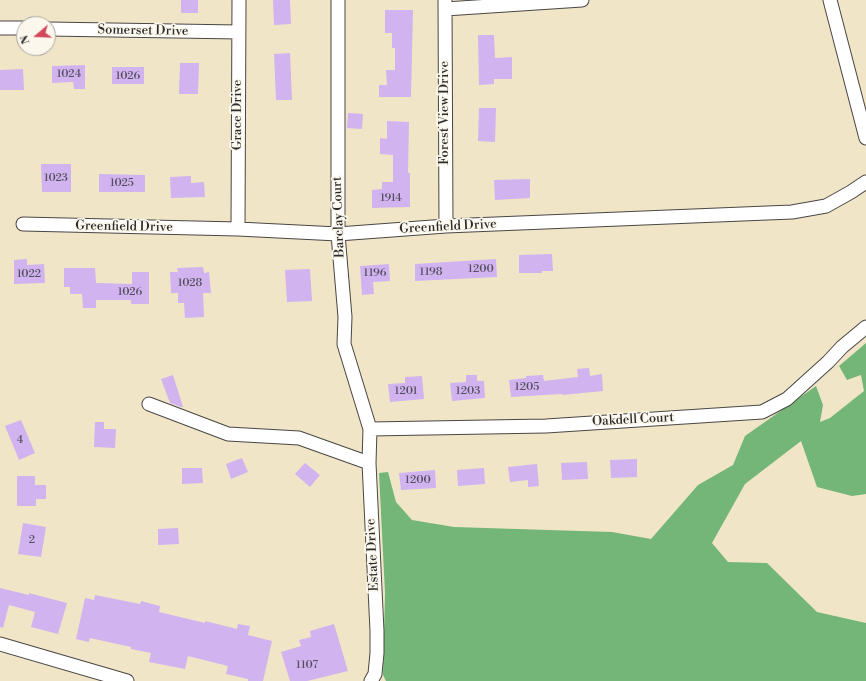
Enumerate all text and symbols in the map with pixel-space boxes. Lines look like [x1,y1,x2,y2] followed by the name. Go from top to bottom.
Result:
[16,16,56,56] north arrow
[97,22,189,40] street label: Somerset Drive
[18,33,34,46] text: N
[437,61,453,165] street label: Forest View Drive
[57,67,81,81] house number: 1024
[116,69,140,83] house number: 1026
[230,80,246,150] street label: Grace Drive
[44,171,68,185] house number: 1023
[110,176,134,190] house number: 1025
[330,176,348,258] street label: Barclay Court
[380,191,402,205] house number: 1914
[399,217,497,237] street label: Greenfield Drive
[75,218,173,236] street label: Greenfield Drive
[468,262,494,276] house number: 1200
[420,265,442,279] house number: 1198
[364,266,386,280] house number: 1196
[17,267,41,281] house number: 1022
[178,276,202,290] house number: 1028
[118,285,142,299] house number: 1026
[515,380,539,394] house number: 1205
[395,384,417,398] house number: 1201
[456,384,480,398] house number: 1203
[592,410,674,430] street label: Oakdell Court
[17,433,23,447] house number: 4
[405,473,431,487] house number: 1200
[363,518,383,592] street label: Estate Drive
[29,533,35,547] house number: 2
[296,658,318,672] house number: 1107

